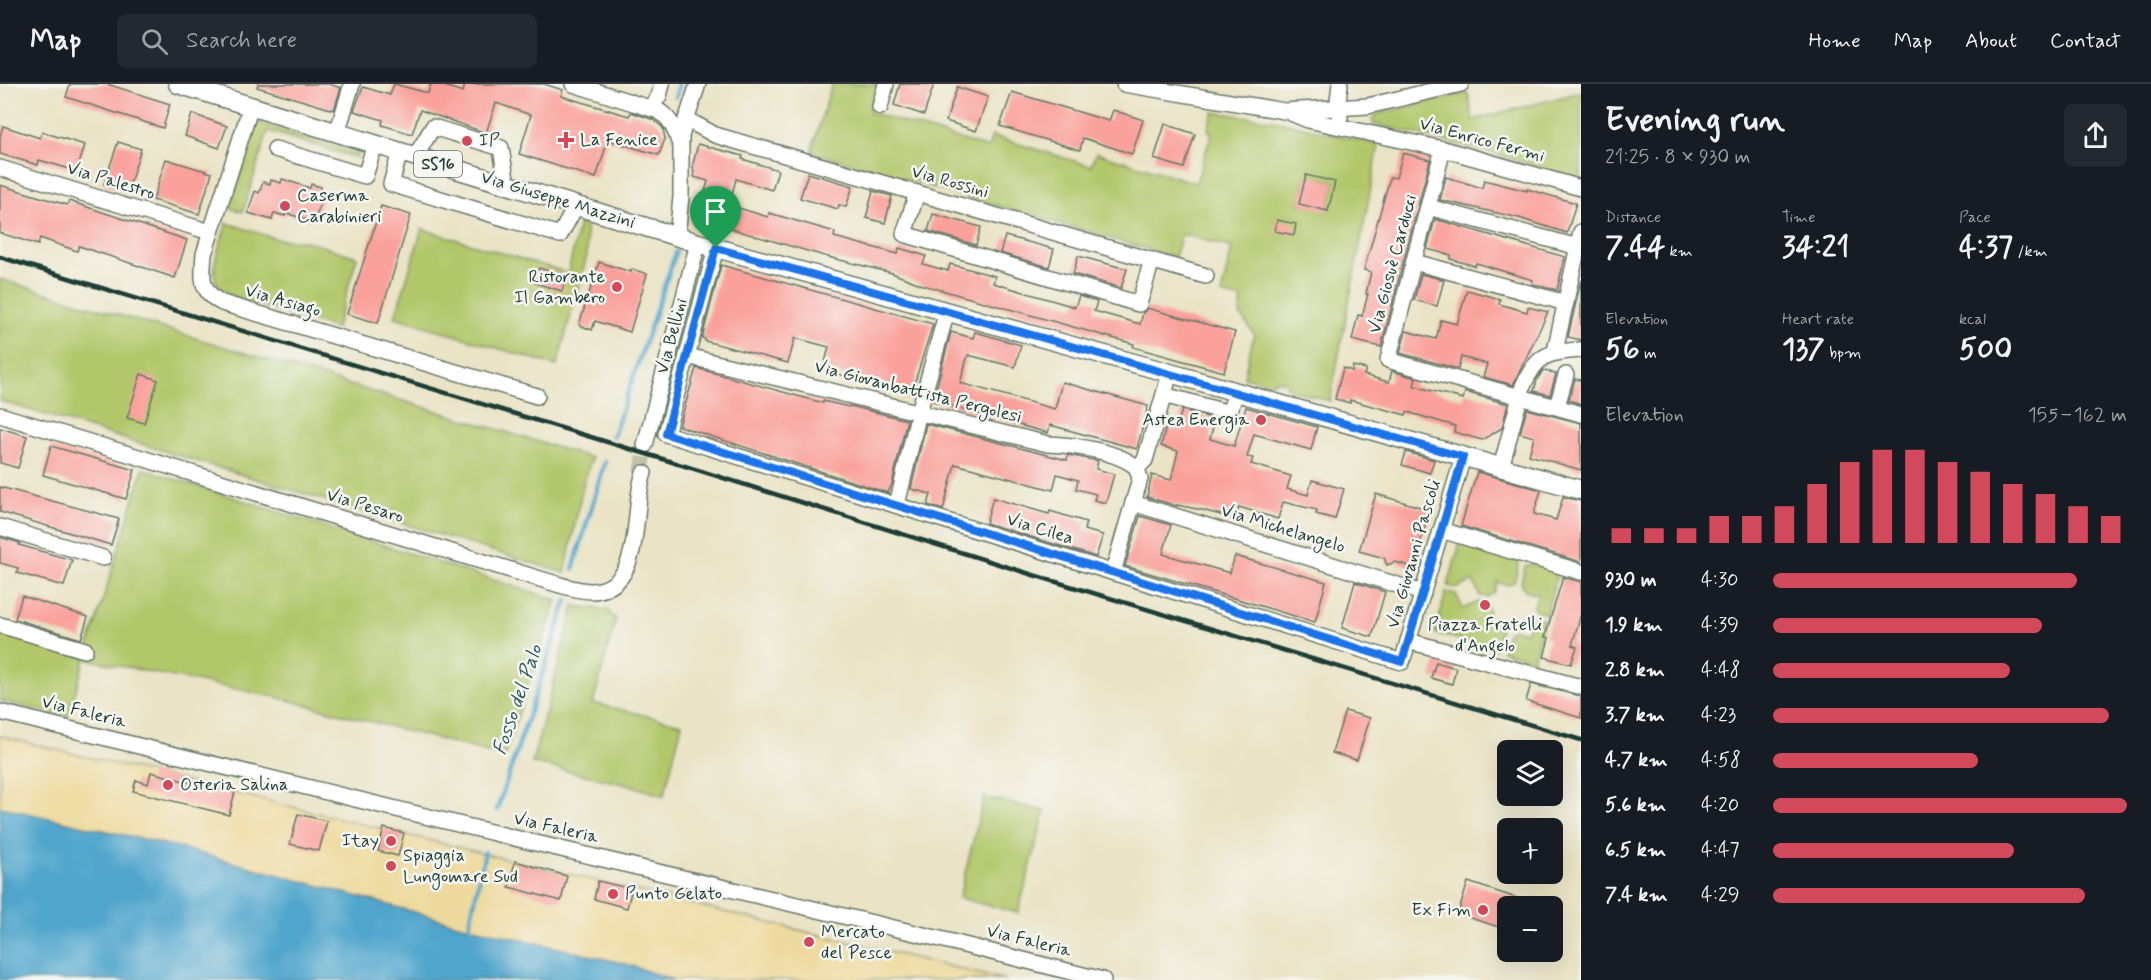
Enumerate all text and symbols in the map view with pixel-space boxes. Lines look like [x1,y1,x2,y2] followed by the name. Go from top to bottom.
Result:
[117,14,537,68] search box
[30,23,81,60] text: Map
[138,25,171,58] icon: search
[186,27,297,55] text: Search here
[1809,27,1861,55] text: Home
[1894,27,1932,55] text: Map
[1965,27,2017,55] text: About
[2050,27,2121,55] text: Contact
[1605,99,1785,143] text: Evening run
[2064,104,2127,167] button: share
[1417,112,1547,168] street label: Via Enrico Fermi
[580,128,658,152] place label: La Fenice
[479,129,500,153] place label: IP
[557,131,575,149] marker: La Fenice
[460,134,474,148] marker: IP
[1605,144,1751,171] text: 21:25 · 8 × 930 m
[414,151,462,177] road number: SS16
[64,156,158,206] street label: Via Palestro
[909,160,991,204] street label: Via Rossini
[478,165,638,235] street label: Via Giuseppe Mazzini
[297,184,381,229] place label: Caserma Carabinieri
[690,186,741,248] pin
[1363,192,1423,336] street label: Via Giosuè Carducci
[699,195,732,228] icon: arrive
[278,199,292,213] marker: Caserma Carabinieri
[1605,207,1661,228] text: Distance
[1782,207,1816,228] text: Time
[1959,207,1991,228] text: Pace
[1605,228,1665,267] text: 7.44
[1782,228,1849,267] text: 34:21
[1959,228,2013,267] text: 4:37
[1665,241,1693,262] text: km
[2013,241,2048,262] text: /km
[514,265,605,310] place label: Ristorante Il Gambero
[242,279,324,325] street label: Via Asiago
[610,280,624,294] marker: Ristorante Il Gambero
[650,296,694,376] street label: Via Bellini
[1605,309,1668,330] text: Elevation
[1782,309,1854,330] text: Heart rate
[1959,309,1986,330] text: kcal
[1605,330,1640,369] text: 56
[1782,330,1825,369] text: 137
[1959,330,2012,369] text: 500
[1640,343,1657,364] text: m
[1825,343,1861,364] text: bpm
[812,355,1024,430] street label: Via Giovanbattista Pergolesi
[1605,402,1684,429] text: Elevation
[2028,402,2127,429] text: 155–162 m
[1143,408,1249,433] place label: Astea Energia
[1254,413,1268,427] marker: Astea Energia
[1381,477,1447,631] street label: Via Giovanni Pascoli
[323,483,407,529] street label: Via Pesaro
[1218,499,1348,560] street label: Via Michelangelo
[1004,508,1076,550] street label: Via Cilea
[1605,567,1657,594] text: 930 m
[1701,567,1738,594] text: 4:30
[1478,598,1492,612] marker: Piazza Fratelli d'Angelo
[1605,612,1663,639] text: 1.9 km
[1701,612,1739,639] text: 4:39
[1428,613,1542,660] place label: Piazza Fratelli d'Angelo
[487,641,550,759] water label: Fosso del Palo
[1605,657,1665,684] text: 2.8 km
[1701,657,1741,684] text: 4:48
[39,690,129,734] street label: Via Faleria
[1605,702,1665,729] text: 3.7 km
[1701,702,1736,729] text: 4:23
[1497,740,1563,962] map controls
[1497,740,1563,806] button: layers
[1605,747,1668,774] text: 4.7 km
[1701,747,1741,774] text: 4:58
[180,773,288,797] place label: Osteria Salina
[161,778,175,792] marker: Osteria Salina
[1605,792,1666,819] text: 5.6 km
[1701,792,1739,819] text: 4:20
[511,807,601,849] street label: Via Faleria
[1497,818,1563,884] button: +
[342,829,379,853] place label: Itay
[384,834,398,848] marker: Itay
[1605,837,1666,864] text: 6.5 km
[1701,837,1740,864] text: 4:47
[403,844,518,890] place label: Spiaggia Lungomare Sud
[384,859,398,873] marker: Spiaggia Lungomare Sud
[625,882,722,906] place label: Punto Gelato
[1605,882,1668,909] text: 7.4 km
[1701,882,1740,909] text: 4:29
[606,887,620,901] marker: Punto Gelato
[1497,896,1563,962] button: −
[1411,898,1471,922] place label: Ex Fim
[1476,903,1490,917] marker: Ex Fim
[984,919,1074,963] street label: Via Faleria
[821,920,892,965] place label: Mercato del Pesce
[802,935,816,949] marker: Mercato del Pesce

